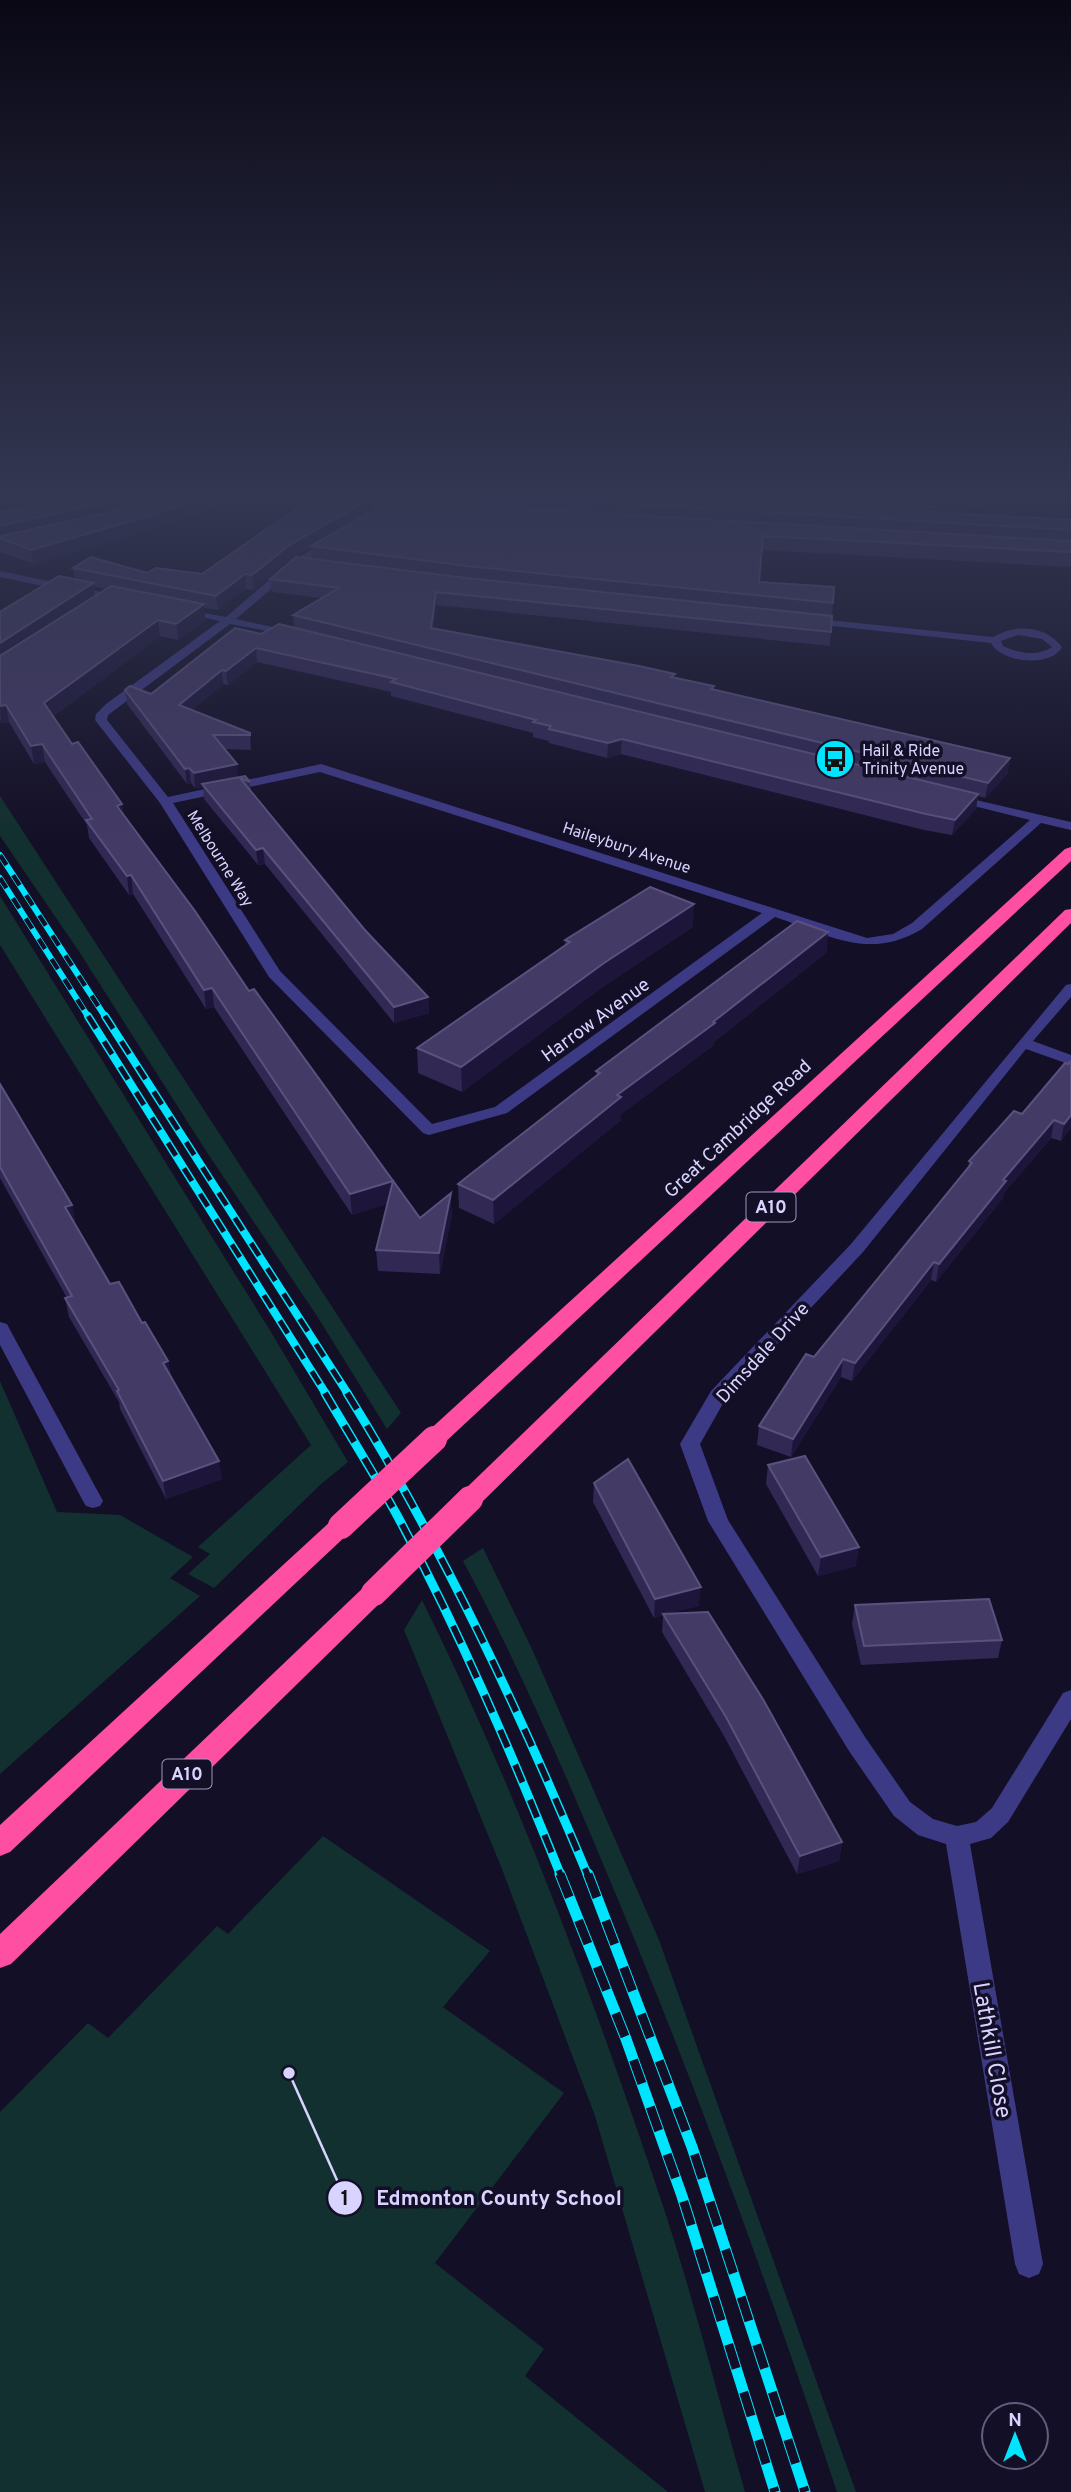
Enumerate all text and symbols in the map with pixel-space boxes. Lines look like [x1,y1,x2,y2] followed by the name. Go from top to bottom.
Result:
[814,738,856,780] bus stop icon: Hail & Ride Trinity Avenue
[862,742,964,780] place label: Hail & Ride Trinity Avenue
[182,807,257,911] street label: Melbourne Way
[560,819,693,879] street label: Haileybury Avenue
[537,973,655,1068] street label: Harrow Avenue
[660,1055,817,1204] street label: Great Cambridge Road
[746,1192,796,1222] road number: A10
[712,1298,815,1409] street label: Dimsdale Drive
[162,1759,212,1788] road number: A10
[964,1980,1017,2121] street label: Lathkill Close
[327,2177,636,2219] callout: Edmonton County School
[341,2186,349,2213] text: 1
[376,2186,622,2213] text: Edmonton County School
[980,2401,1050,2471] north arrow
[1008,2409,1022,2433] text: N

